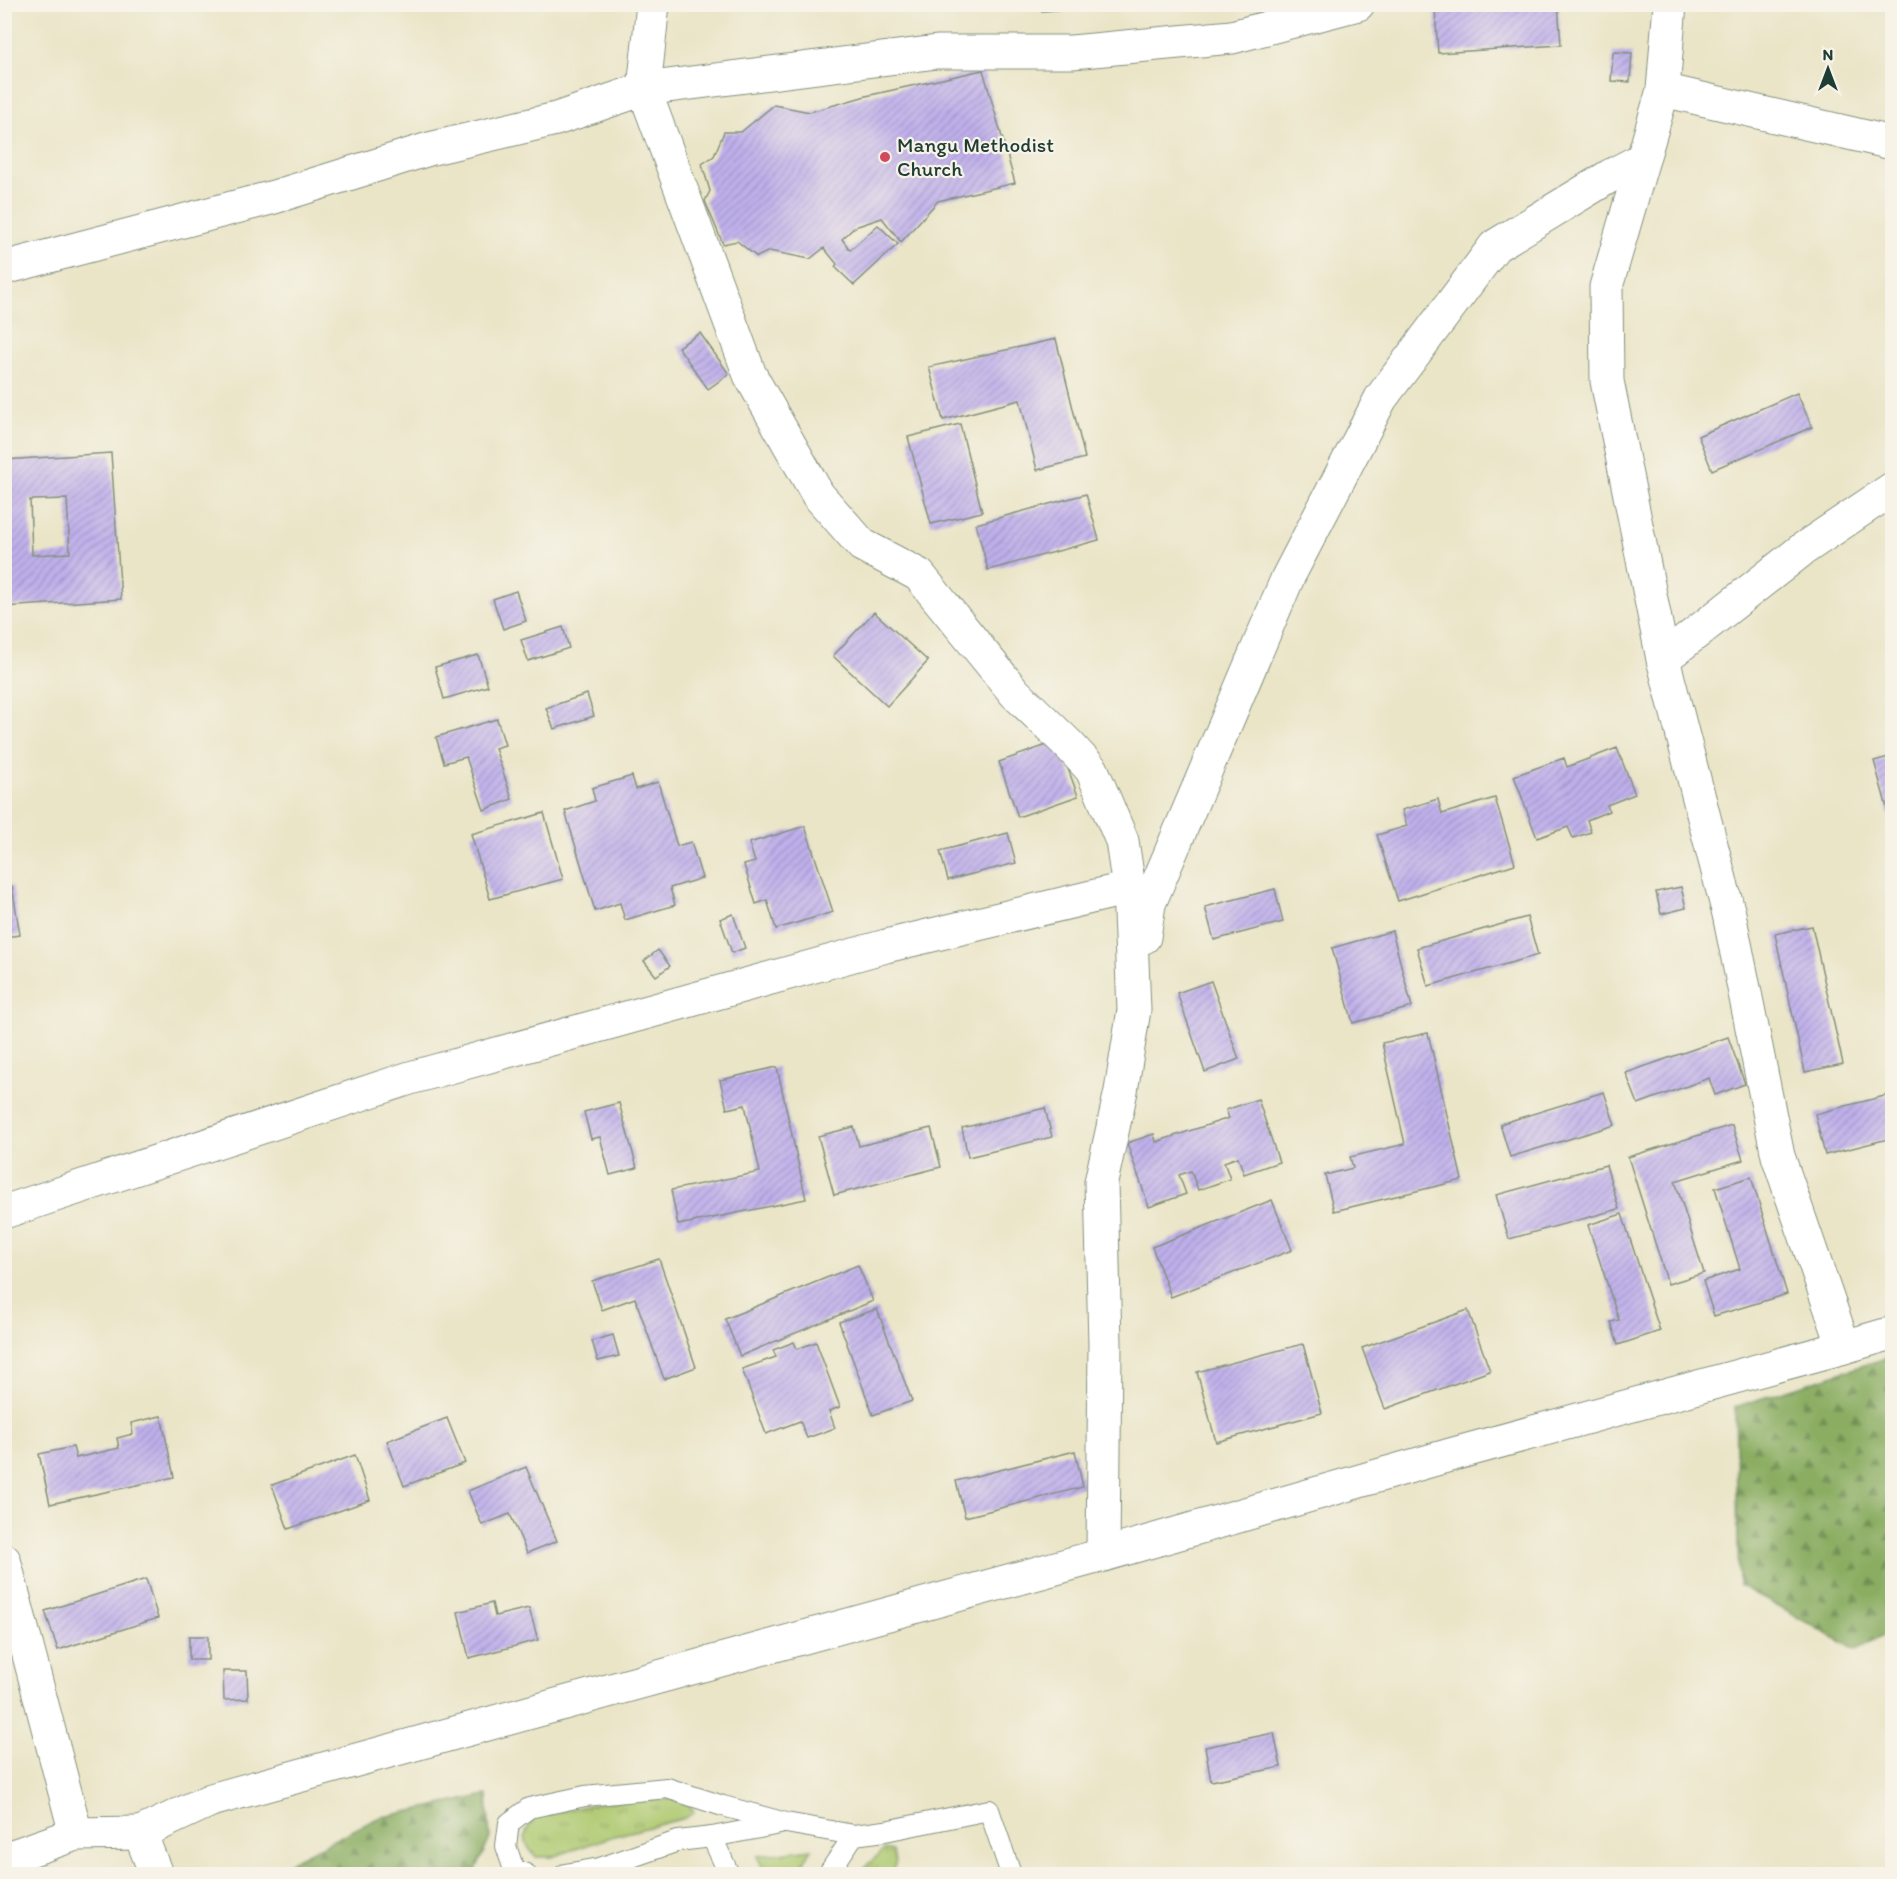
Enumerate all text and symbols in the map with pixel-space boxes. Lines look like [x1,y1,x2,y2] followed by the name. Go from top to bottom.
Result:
[1798,39,1858,99] north arrow
[1823,45,1833,64] text: N
[897,132,1054,181] place label: Mangu Methodist Church
[878,150,892,164] marker: Mangu Methodist Church

